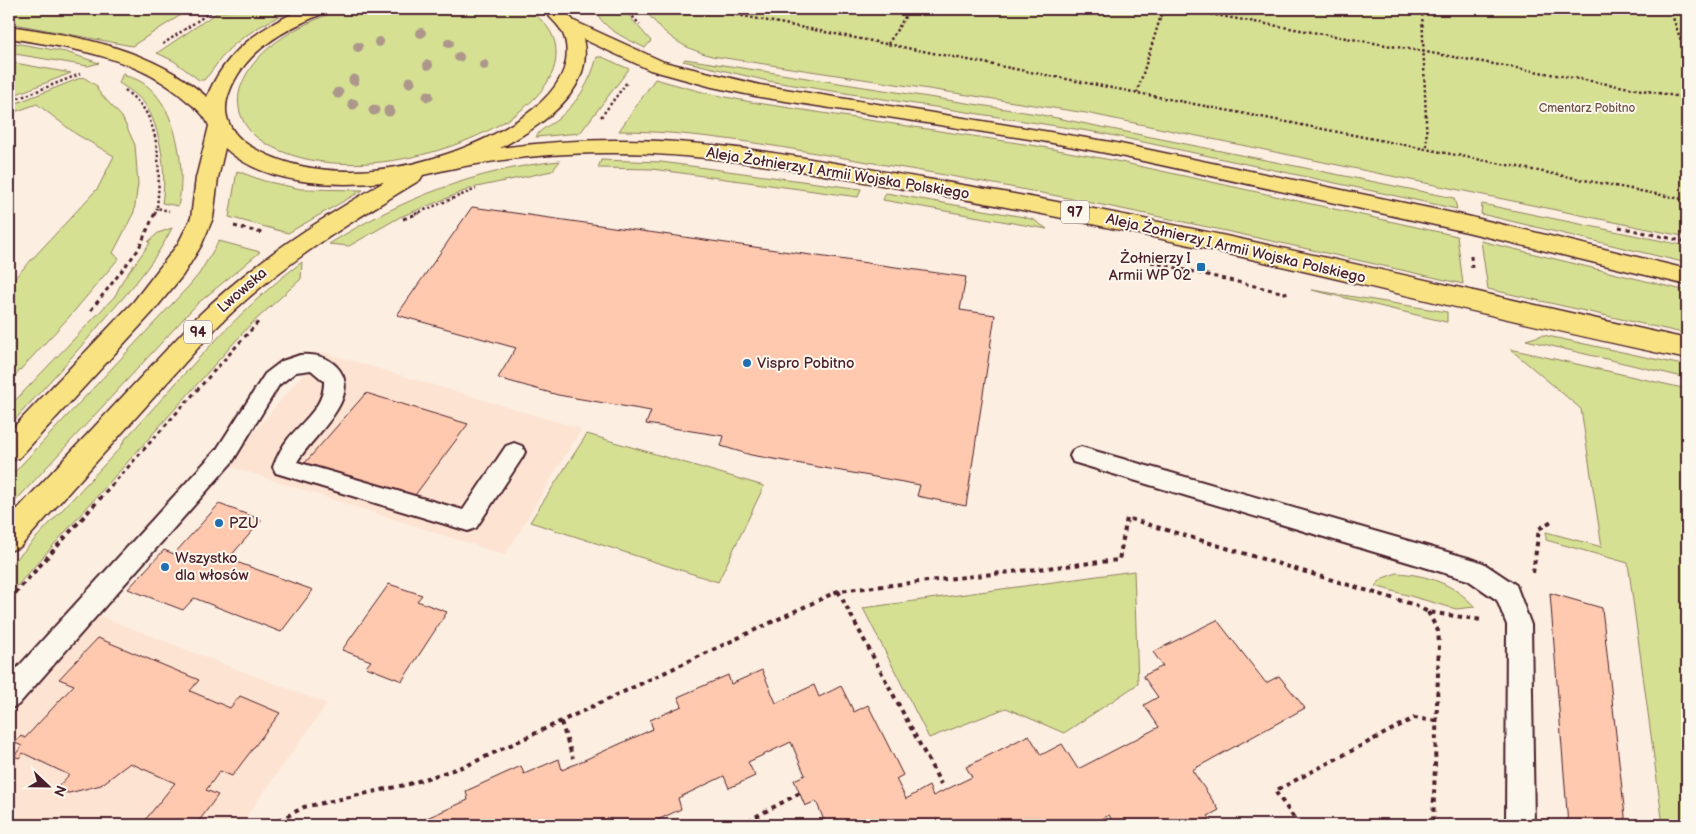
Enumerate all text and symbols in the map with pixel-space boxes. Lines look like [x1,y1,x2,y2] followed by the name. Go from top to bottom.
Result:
[1539,101,1636,116] park label: Cmentarz Pobitno
[705,143,971,204] street label: Aleja Żołnierzy I Armii Wojska Polskiego
[1061,200,1089,223] road number: 97
[1104,209,1368,288] street label: Aleja Żołnierzy I Armii Wojska Polskiego
[1109,249,1191,285] place label: Żołnierzy I Armii WP 02
[1195,261,1207,273] marker: Żołnierzy I Armii WP 02
[214,264,271,317] street label: Lwowska
[184,321,212,344] road number: 94
[757,354,855,373] place label: Vispro Pobitno
[741,357,753,369] marker: Vispro Pobitno
[229,514,259,533] place label: PZU
[213,517,225,529] marker: PZU
[175,549,249,585] place label: Wszystko dla włosów
[159,561,171,573] marker: Wszystko dla włosów
[22,762,72,812] north arrow
[50,783,69,799] text: N

